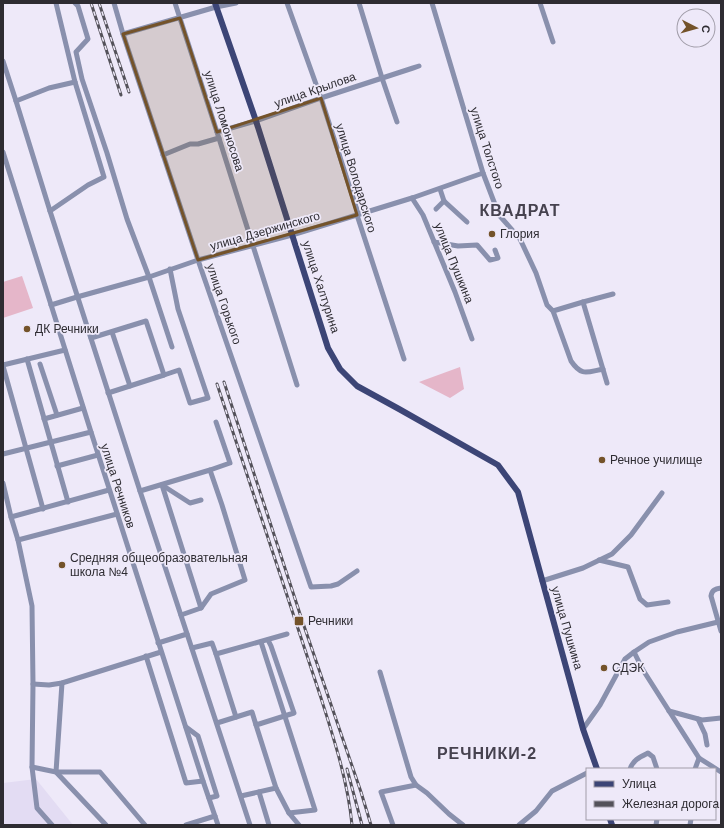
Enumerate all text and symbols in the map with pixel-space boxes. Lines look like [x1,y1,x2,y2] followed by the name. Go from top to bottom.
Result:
[676,8,716,48] north arrow
[700,24,712,34] text: С
[201,69,247,173] street label: улица Ломоносова
[272,69,358,111] street label: улица Крылова
[467,105,507,191] street label: улица Толстого
[333,122,379,235] street label: улица Володарского
[480,202,560,219] district label: КВАДРАТ
[208,209,322,253] street label: улица Дзержинского
[431,221,477,306] street label: улица Пушкина
[500,227,540,241] place label: Глория
[487,229,497,239] marker: Глория
[299,239,343,335] street label: улица Халтурина
[204,262,244,347] street label: улица Горького
[35,322,99,336] place label: ДК Речники
[22,324,32,334] marker: ДК Речники
[98,442,138,530] street label: улица Речников
[610,453,703,467] place label: Речное училище
[597,455,607,465] marker: Речное училище
[70,551,248,579] place label: Средняя общеобразовательная школа №4
[57,560,67,570] marker: Средняя общеобразовательная школа №4
[548,585,586,671] street label: улица Пушкина
[308,614,353,628] place label: Речники
[293,615,305,627] marker: Речники
[612,661,644,675] place label: СДЭК
[599,663,609,673] marker: СДЭК
[437,745,537,762] district label: РЕЧНИКИ-2
[586,768,716,820] legend
[622,777,656,791] text: Улица
[622,797,719,811] text: Железная дорога

